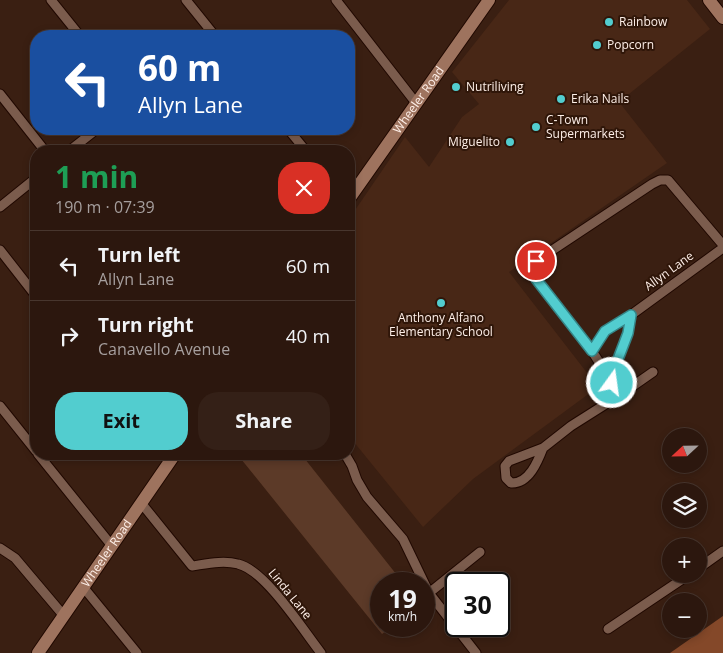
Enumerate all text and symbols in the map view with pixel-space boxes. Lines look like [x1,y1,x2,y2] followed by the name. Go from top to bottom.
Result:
[619,13,668,30] place label: Rainbow
[603,16,615,28] marker: Rainbow
[607,36,654,53] place label: Popcorn
[591,39,603,51] marker: Popcorn
[138,44,221,91] text: 60 m
[55,50,120,115] icon: left
[389,63,448,137] street label: Wheeler Road
[466,78,524,95] place label: Nutriliving
[450,81,462,93] marker: Nutriliving
[138,89,243,119] text: Allyn Lane
[571,90,629,107] place label: Erika Nails
[555,93,567,105] marker: Erika Nails
[546,111,625,142] place label: C‑Town Supermarkets
[530,121,542,133] marker: C‑Town Supermarkets
[448,133,500,150] place label: Miguelito
[504,136,516,148] marker: Miguelito
[55,156,138,197] text: 1 min
[278,162,330,214] button: close
[55,196,155,218] text: 190 m · 07:39
[515,240,557,282] pin
[98,242,180,268] text: Turn left
[522,247,550,275] icon: arrive
[641,247,697,294] street label: Allyn Lane
[55,252,83,280] icon: left
[286,253,330,279] text: 60 m
[98,268,174,290] text: Allyn Lane
[435,297,447,309] marker: Anthony Alfano Elementary School
[389,309,493,340] place label: Anthony Alfano Elementary School
[98,312,193,338] text: Turn right
[55,322,83,350] icon: right
[286,323,330,349] text: 40 m
[98,338,230,360] text: Canavello Avenue
[585,356,637,408] position arrow
[55,392,188,450] button: Exit
[198,392,330,450] button: Share
[662,428,708,472] north arrow
[662,428,707,638] map controls
[662,483,707,528] button: layers
[77,516,135,590] street label: Wheeler Road
[662,538,707,583] button: +
[265,565,316,623] street label: Linda Lane
[445,572,510,637] speed limit sign: 30
[388,581,417,615] text: 19
[662,593,707,638] button: −
[388,608,417,625] text: km/h

